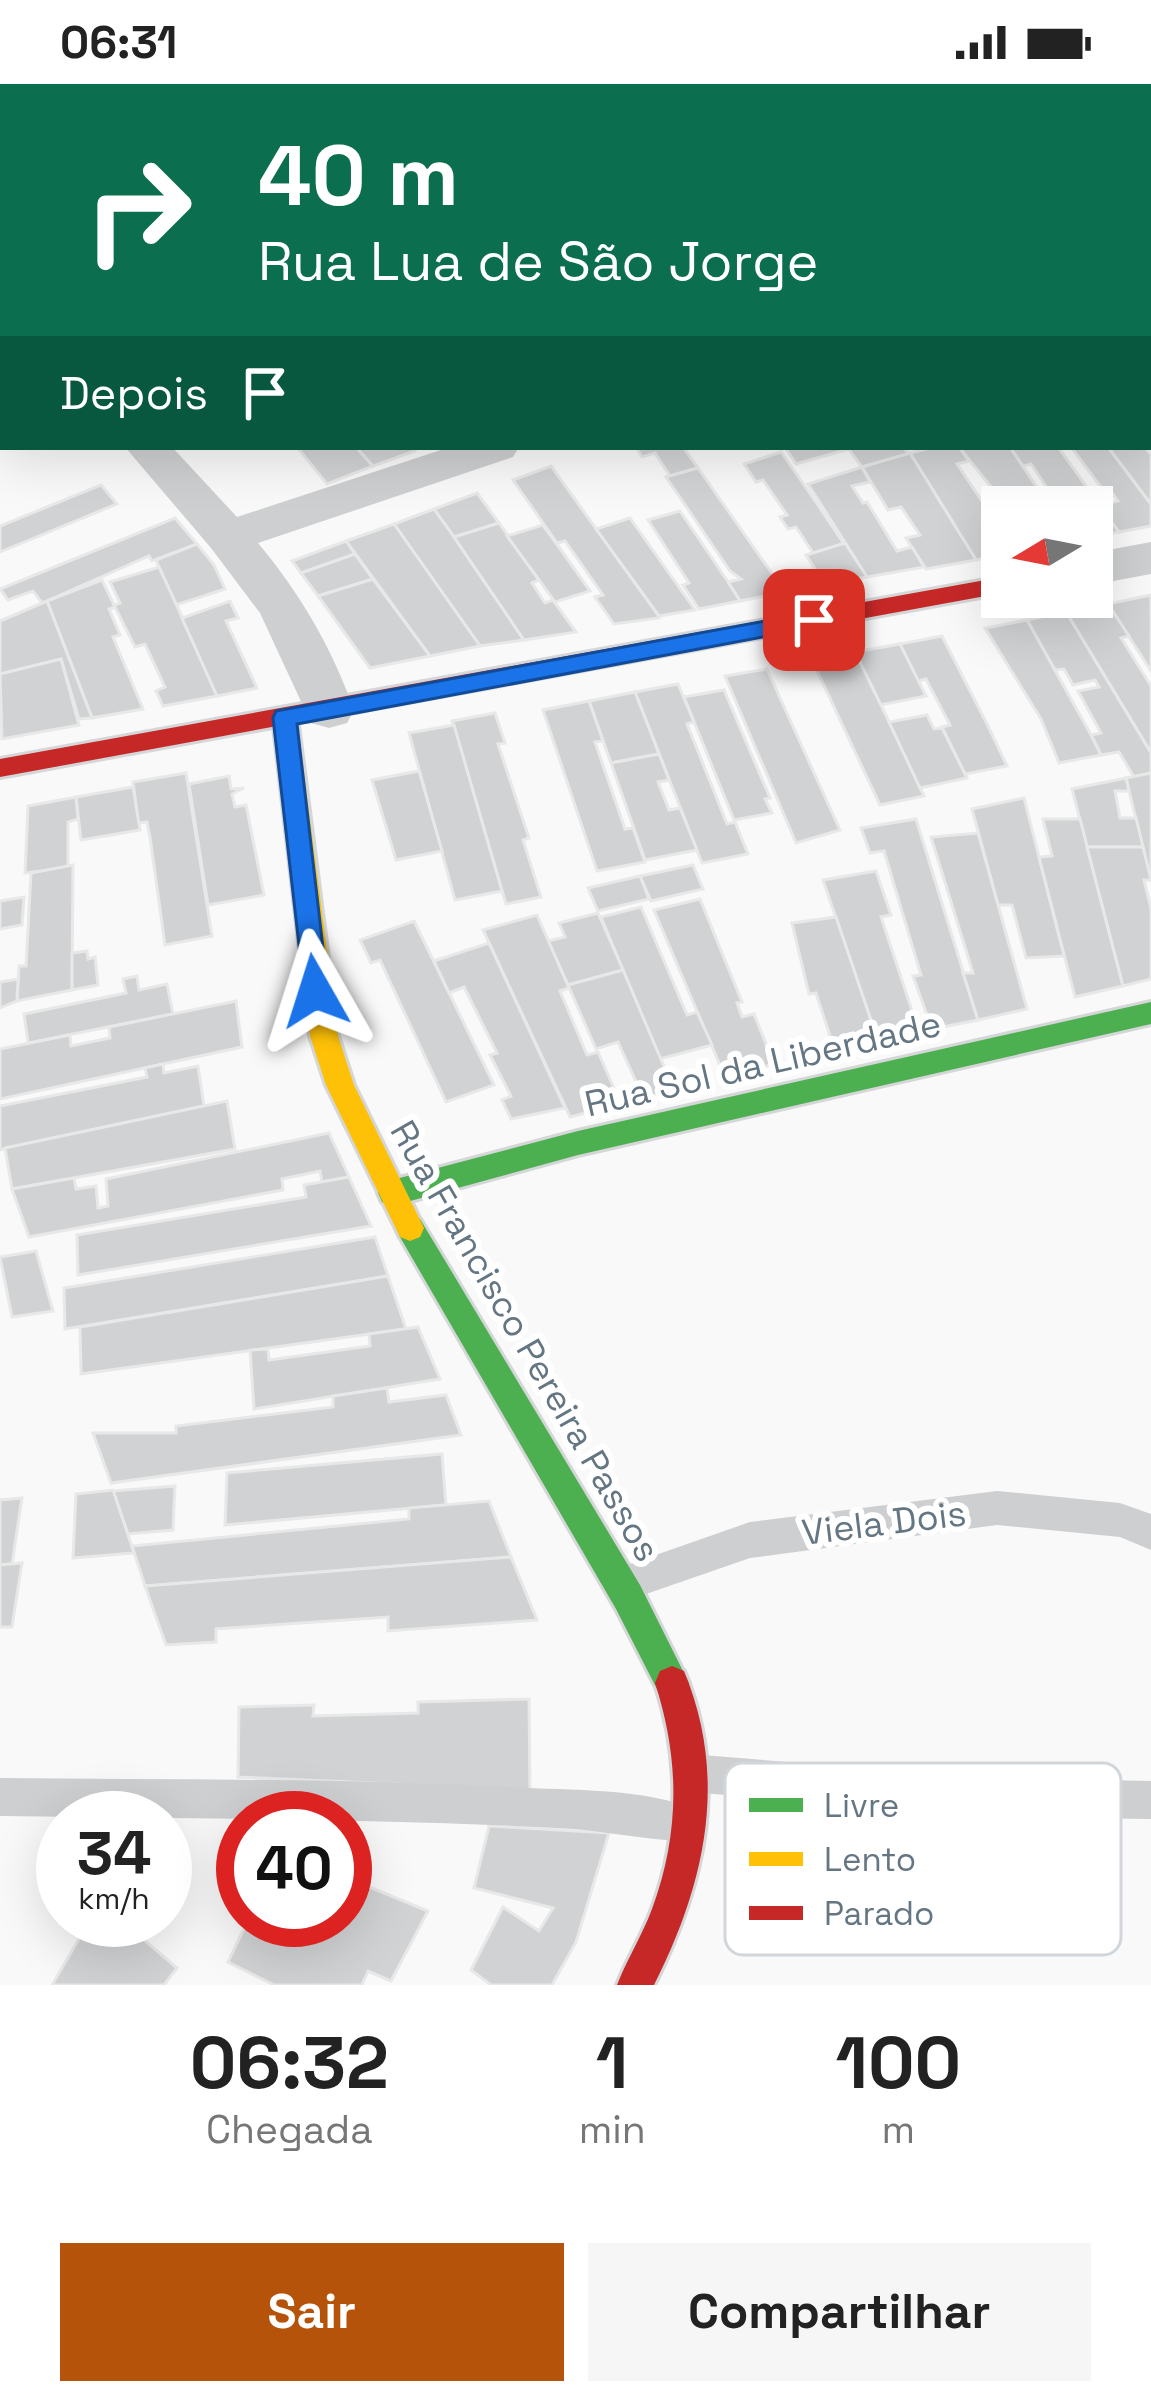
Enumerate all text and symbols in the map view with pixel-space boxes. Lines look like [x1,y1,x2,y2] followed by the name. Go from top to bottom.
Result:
[60,14,177,71] text: 06:31
[258,122,459,230] text: 40 m
[60,132,216,288] icon: right
[258,227,819,296] text: Rua Lua de São Jorge
[232,360,298,426] icon: arrive
[60,365,208,422] text: Depois
[981,486,1113,618] north arrow
[981,486,1113,618] map controls
[763,569,865,671] pin
[781,587,847,653] icon: arrive
[252,928,378,1054] position arrow
[580,1001,946,1127] street label: Rua Sol da Liberdade
[380,1112,670,1570] street label: Rua Francisco Pereira Passos
[799,1490,969,1556] street label: Viela Dois
[725,1763,1121,1955] legend
[824,1785,899,1827] text: Livre
[216,1791,372,1947] speed limit sign: 40
[77,1815,151,1892] text: 34
[824,1839,916,1881] text: Lento
[78,1879,150,1918] text: km/h
[824,1893,935,1935] text: Parado
[190,2017,389,2109] text: 06:32
[596,2017,628,2109] text: 1
[835,2017,961,2109] text: 100
[206,2105,373,2154] text: Chegada
[579,2105,646,2154] text: min
[882,2105,915,2154] text: m
[60,2243,564,2381] button: Sair
[588,2243,1091,2381] button: Compartilhar

